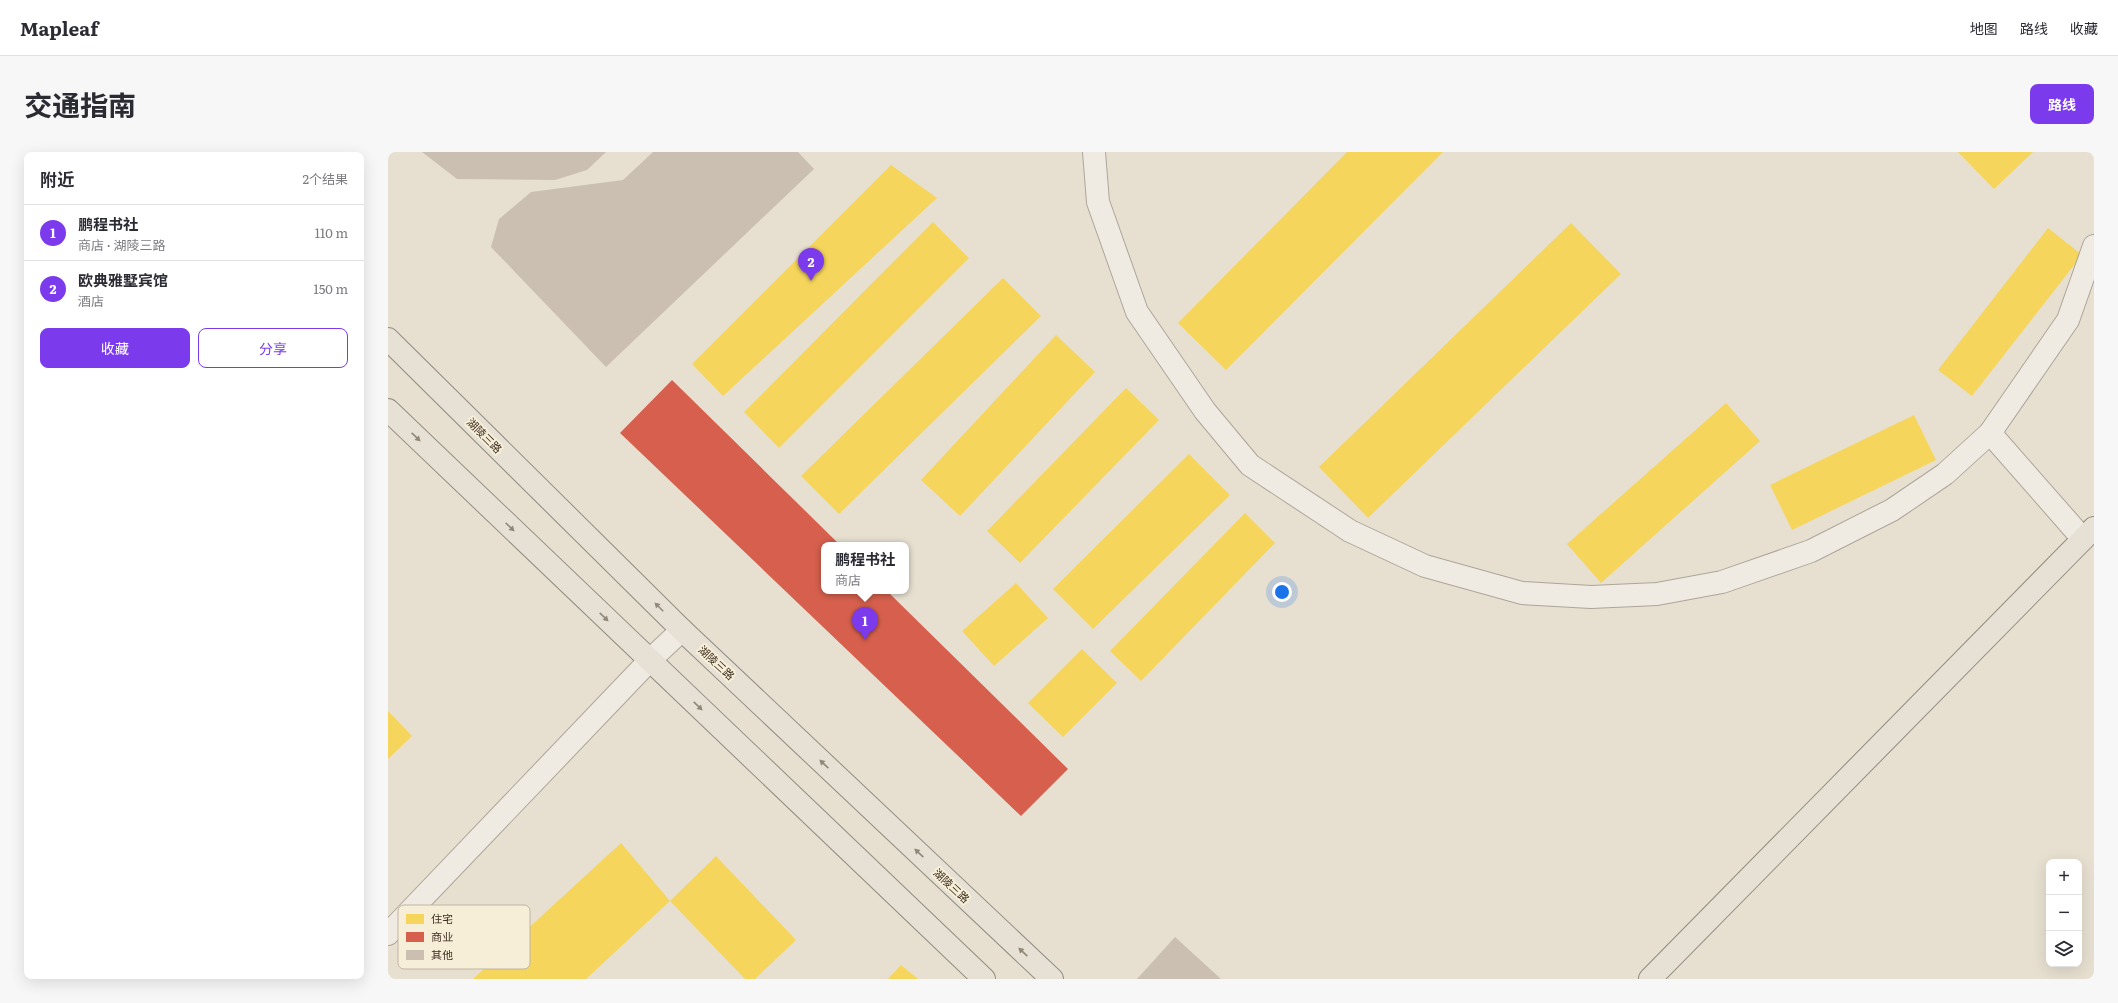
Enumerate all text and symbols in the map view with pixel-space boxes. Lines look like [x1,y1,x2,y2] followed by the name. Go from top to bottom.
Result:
[20,14,98,42] text: Mapleaf
[1970,18,1998,38] text: 地图
[2020,18,2048,38] text: 路线
[2070,18,2098,38] text: 收藏
[24,83,136,125] text: 交通指南
[2030,84,2094,124] button: 路线
[40,166,74,191] text: 附近
[302,169,348,188] text: 2个结果
[78,212,138,235] text: 鹏程书社
[50,223,56,242] text: 1
[315,223,348,242] text: 110 m
[78,235,166,254] text: 商店 · 湖陵三路
[798,248,824,281] pin: 2
[78,268,168,291] text: 欧典雅墅宾馆
[50,279,56,298] text: 2
[313,279,348,298] text: 150 m
[78,291,104,310] text: 酒店
[40,328,190,368] button: 收藏
[198,328,348,368] button: 分享
[464,414,506,456] street label: 湖陵三路
[411,432,421,442] one-way arrow
[505,522,515,532] one-way arrow
[821,542,909,594] popup
[835,547,895,570] text: 鹏程书社
[835,570,861,589] text: 商店
[1272,582,1292,602] your location
[654,602,664,612] one-way arrow
[852,607,878,640] pin: 1
[599,612,609,621] one-way arrow
[695,641,739,683] street label: 湖陵三路
[693,702,703,711] one-way arrow
[819,759,829,769] one-way arrow
[914,849,923,858] one-way arrow
[2046,859,2082,967] map controls
[2046,859,2082,895] button: +
[930,864,974,906] street label: 湖陵三路
[2046,895,2082,931] button: −
[398,905,530,969] legend
[431,910,453,926] text: 住宅
[431,928,453,944] text: 商业
[2046,931,2082,967] button: layers
[431,946,453,962] text: 其他
[1018,947,1028,957] one-way arrow

